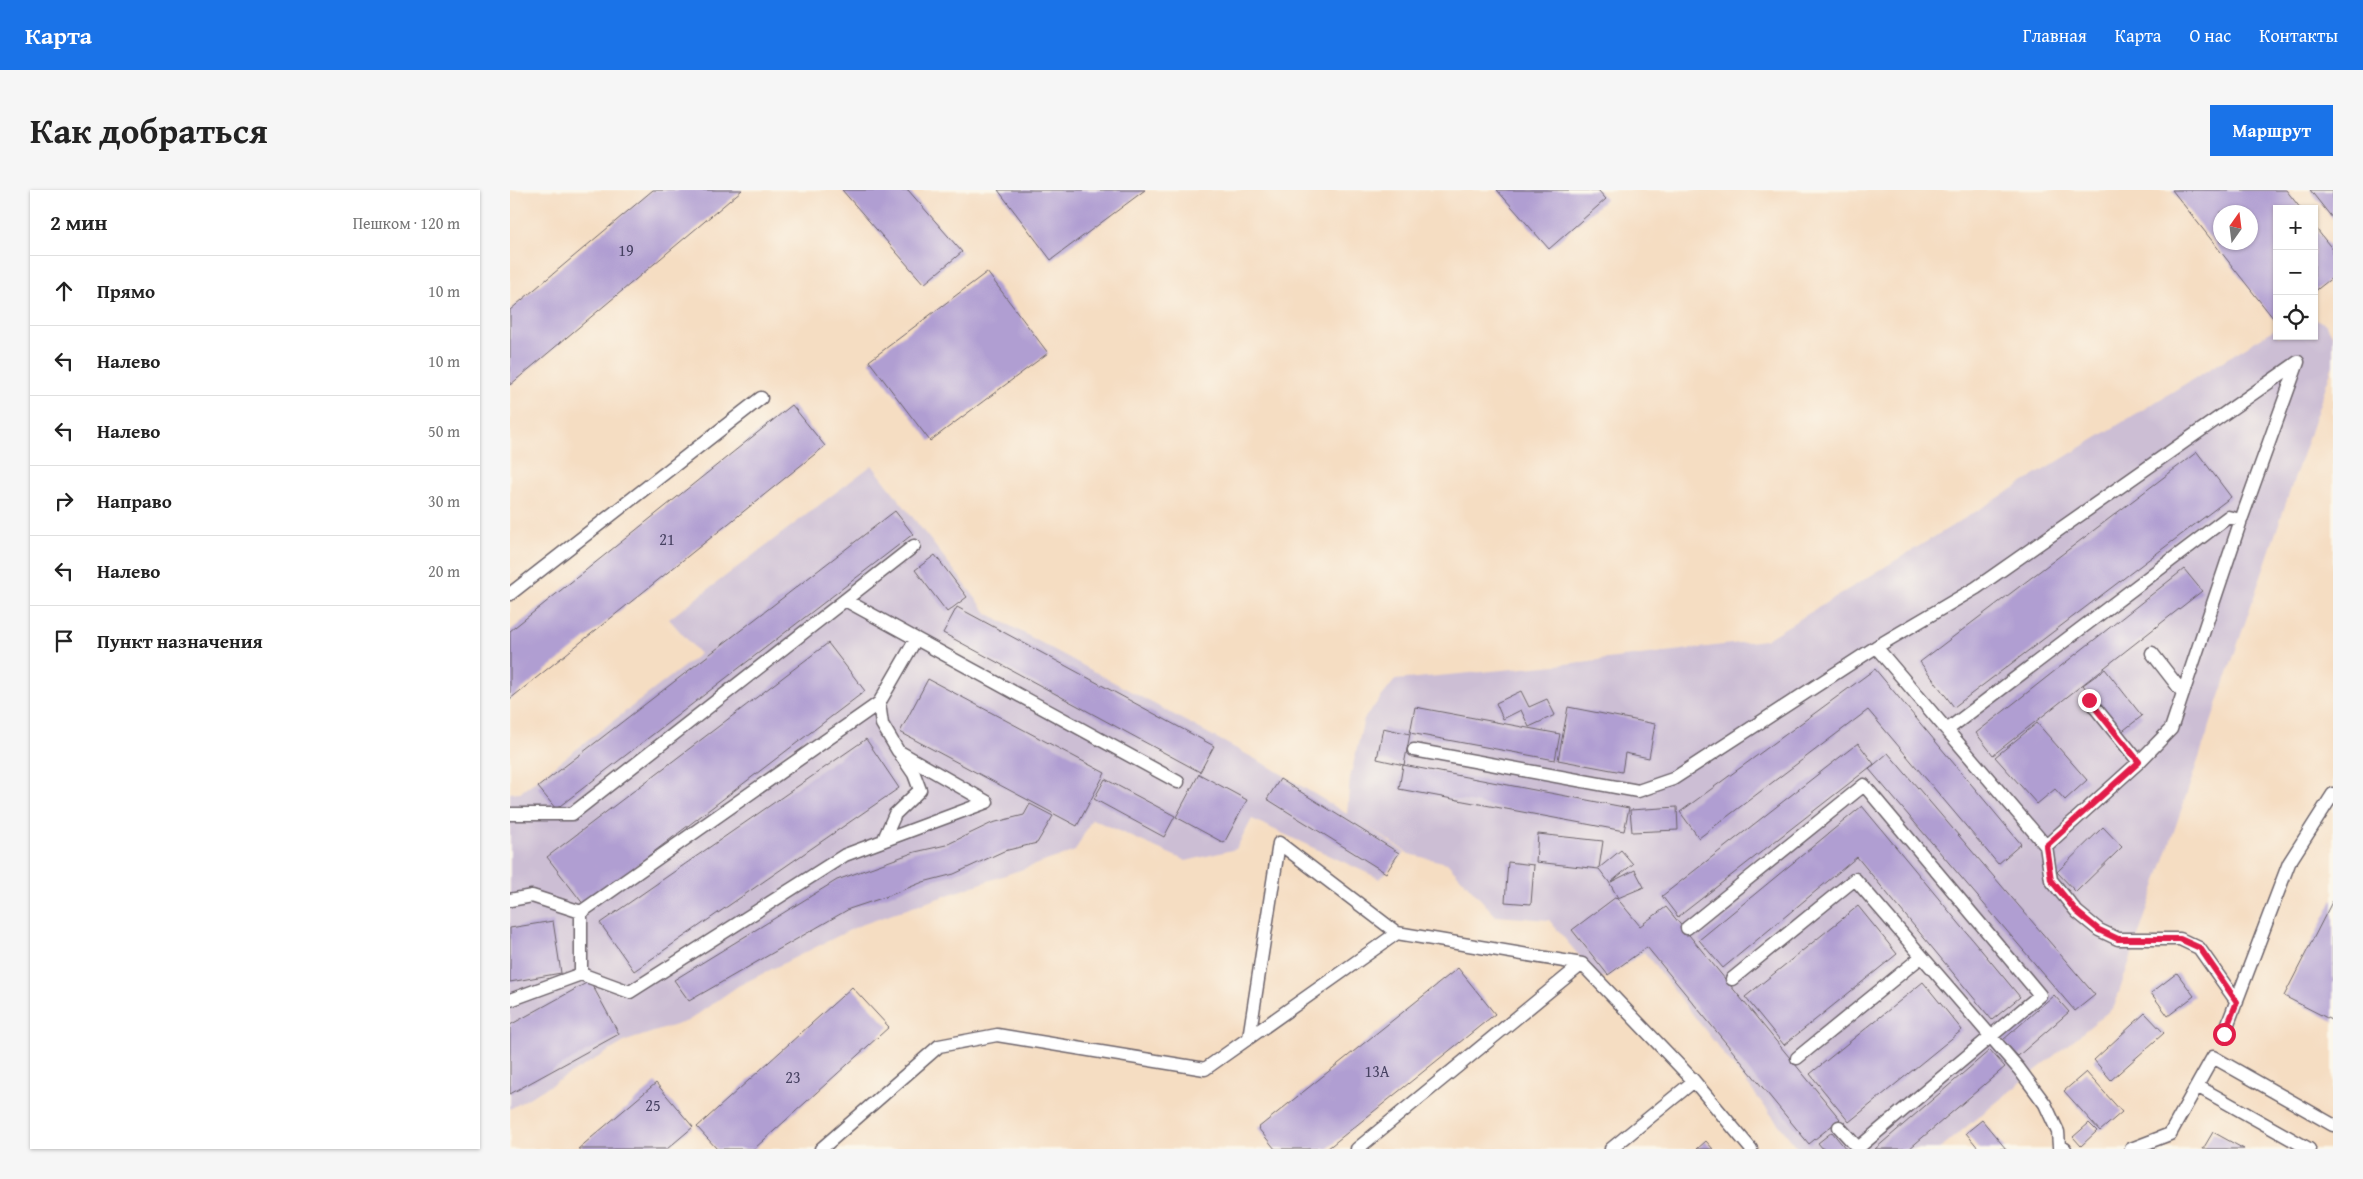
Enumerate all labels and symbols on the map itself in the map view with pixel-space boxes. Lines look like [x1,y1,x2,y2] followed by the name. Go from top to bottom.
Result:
[2213,205,2258,250] north arrow
[618,238,634,262] house number: 19
[659,527,675,551] house number: 21
[2078,689,2101,712] route end
[2213,1023,2236,1046] route start
[1364,1059,1390,1083] house number: 13А
[785,1065,801,1089] house number: 23
[645,1093,661,1117] house number: 25

